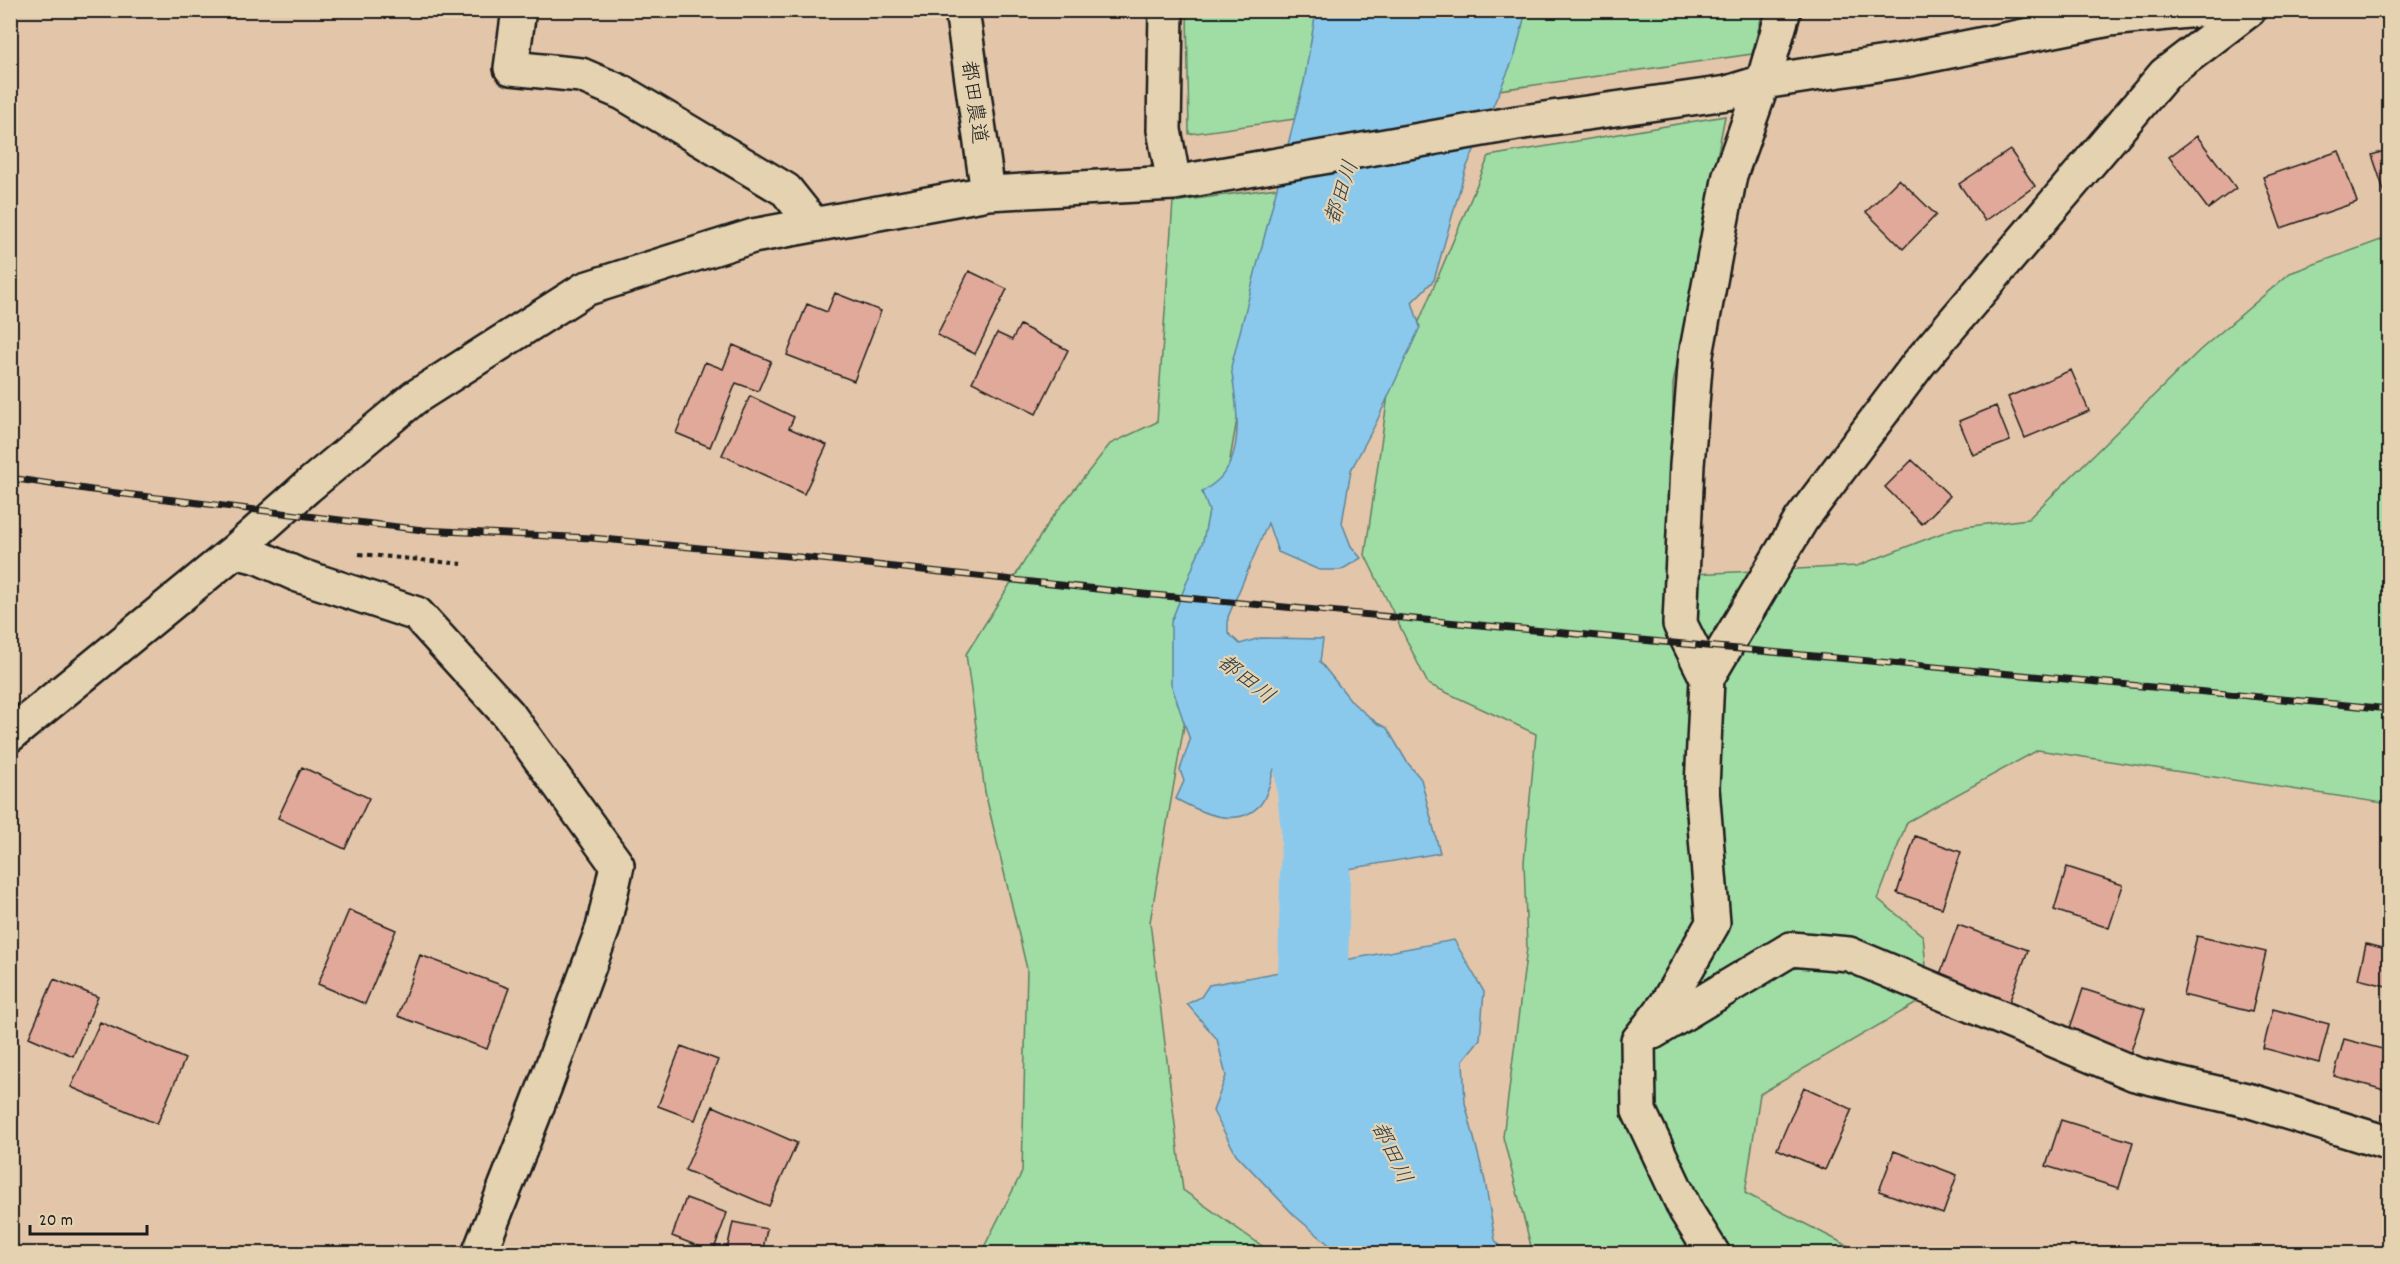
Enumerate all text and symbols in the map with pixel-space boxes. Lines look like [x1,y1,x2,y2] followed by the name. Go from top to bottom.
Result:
[951,59,993,146] street label: 都田農道
[1318,157,1368,229] water label: 都田川
[1209,648,1280,713] water label: 都田川
[1361,1117,1418,1190] water label: 都田川
[30,1198,147,1236] scale bar
[39,1209,73,1234] text: 20 m

